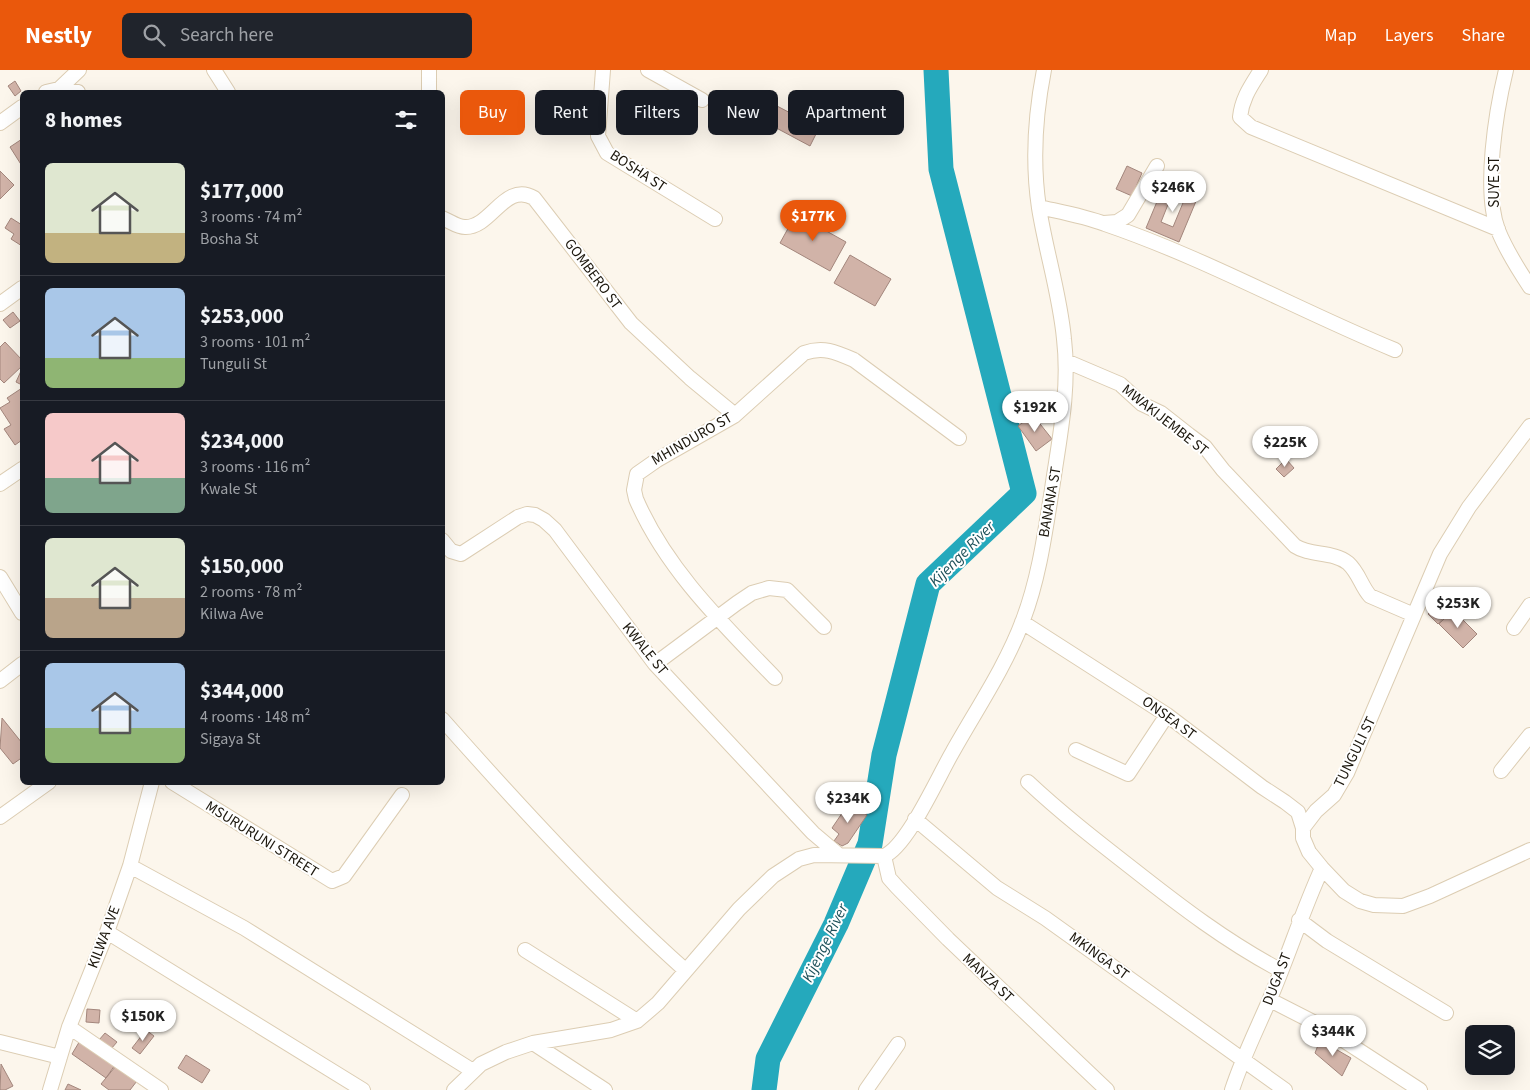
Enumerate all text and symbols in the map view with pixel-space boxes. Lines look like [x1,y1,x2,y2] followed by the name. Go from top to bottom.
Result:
[122,13,472,58] search box
[25,18,92,53] text: Nestly
[140,21,168,49] icon: search
[180,22,274,49] text: Search here
[1325,23,1357,48] text: Map
[1385,23,1434,48] text: Layers
[1462,23,1505,48] text: Share
[460,90,525,135] chip: Buy
[535,90,606,135] chip: Rent
[616,90,698,135] chip: Filters
[708,90,778,135] chip: New
[788,90,904,135] chip: Apartment
[45,105,122,135] text: 8 homes
[392,106,420,134] icon: filters
[606,145,670,197] street label: BOSHA ST
[1484,156,1505,208] street label: SUYE ST
[1138,170,1208,213] pin: $246K
[200,176,284,206] text: $177,000
[1151,176,1195,198] text: $246K
[85,183,145,243] icon: home
[778,200,848,242] pin: $177K
[791,205,835,227] text: $177K
[200,206,302,228] text: 3 rooms · 74 m²
[200,228,258,250] text: Bosha St
[559,234,627,314] street label: GOMBERO ST
[200,301,284,331] text: $253,000
[85,308,145,368] icon: home
[200,331,310,353] text: 3 rooms · 101 m²
[200,353,267,375] text: Tunguli St
[1117,379,1213,461] street label: MWAKIJEMBE ST
[1000,390,1070,433] pin: $192K
[1013,396,1057,418] text: $192K
[648,407,736,471] street label: MHINDURO ST
[200,426,284,456] text: $234,000
[1250,426,1320,468] pin: $225K
[1263,431,1307,453] text: $225K
[85,433,145,493] icon: home
[200,456,310,478] text: 3 rooms · 116 m²
[1033,465,1067,539] street label: BANANA ST
[200,478,257,500] text: Kwale St
[924,515,1001,592] water label: Kijenge River
[200,551,284,581] text: $150,000
[85,558,145,618] icon: home
[200,581,302,603] text: 2 rooms · 78 m²
[1423,586,1493,629] pin: $253K
[1436,592,1480,614] text: $253K
[200,603,264,625] text: Kilwa Ave
[617,618,673,680] street label: KWALE ST
[200,676,284,706] text: $344,000
[85,683,145,743] icon: home
[1138,691,1200,745] street label: ONSEA ST
[200,706,310,728] text: 4 rooms · 148 m²
[1329,713,1381,791] street label: TUNGULI ST
[200,728,260,750] text: Sigaya St
[813,782,883,824] pin: $234K
[826,787,870,809] text: $234K
[201,796,323,882] street label: MSURURUNI STREET
[797,899,854,986] water label: Kijenge River
[82,903,126,971] street label: KILWA AVE
[1065,927,1133,985] street label: MKINGA ST
[958,949,1018,1007] street label: MANZA ST
[1257,950,1297,1008] street label: DUGA ST
[108,1000,178,1042] pin: $150K
[121,1005,165,1027] text: $150K
[1298,1014,1368,1057] pin: $344K
[1311,1020,1355,1042] text: $344K
[1465,1025,1515,1075] map controls
[1465,1025,1515,1075] button: layers

